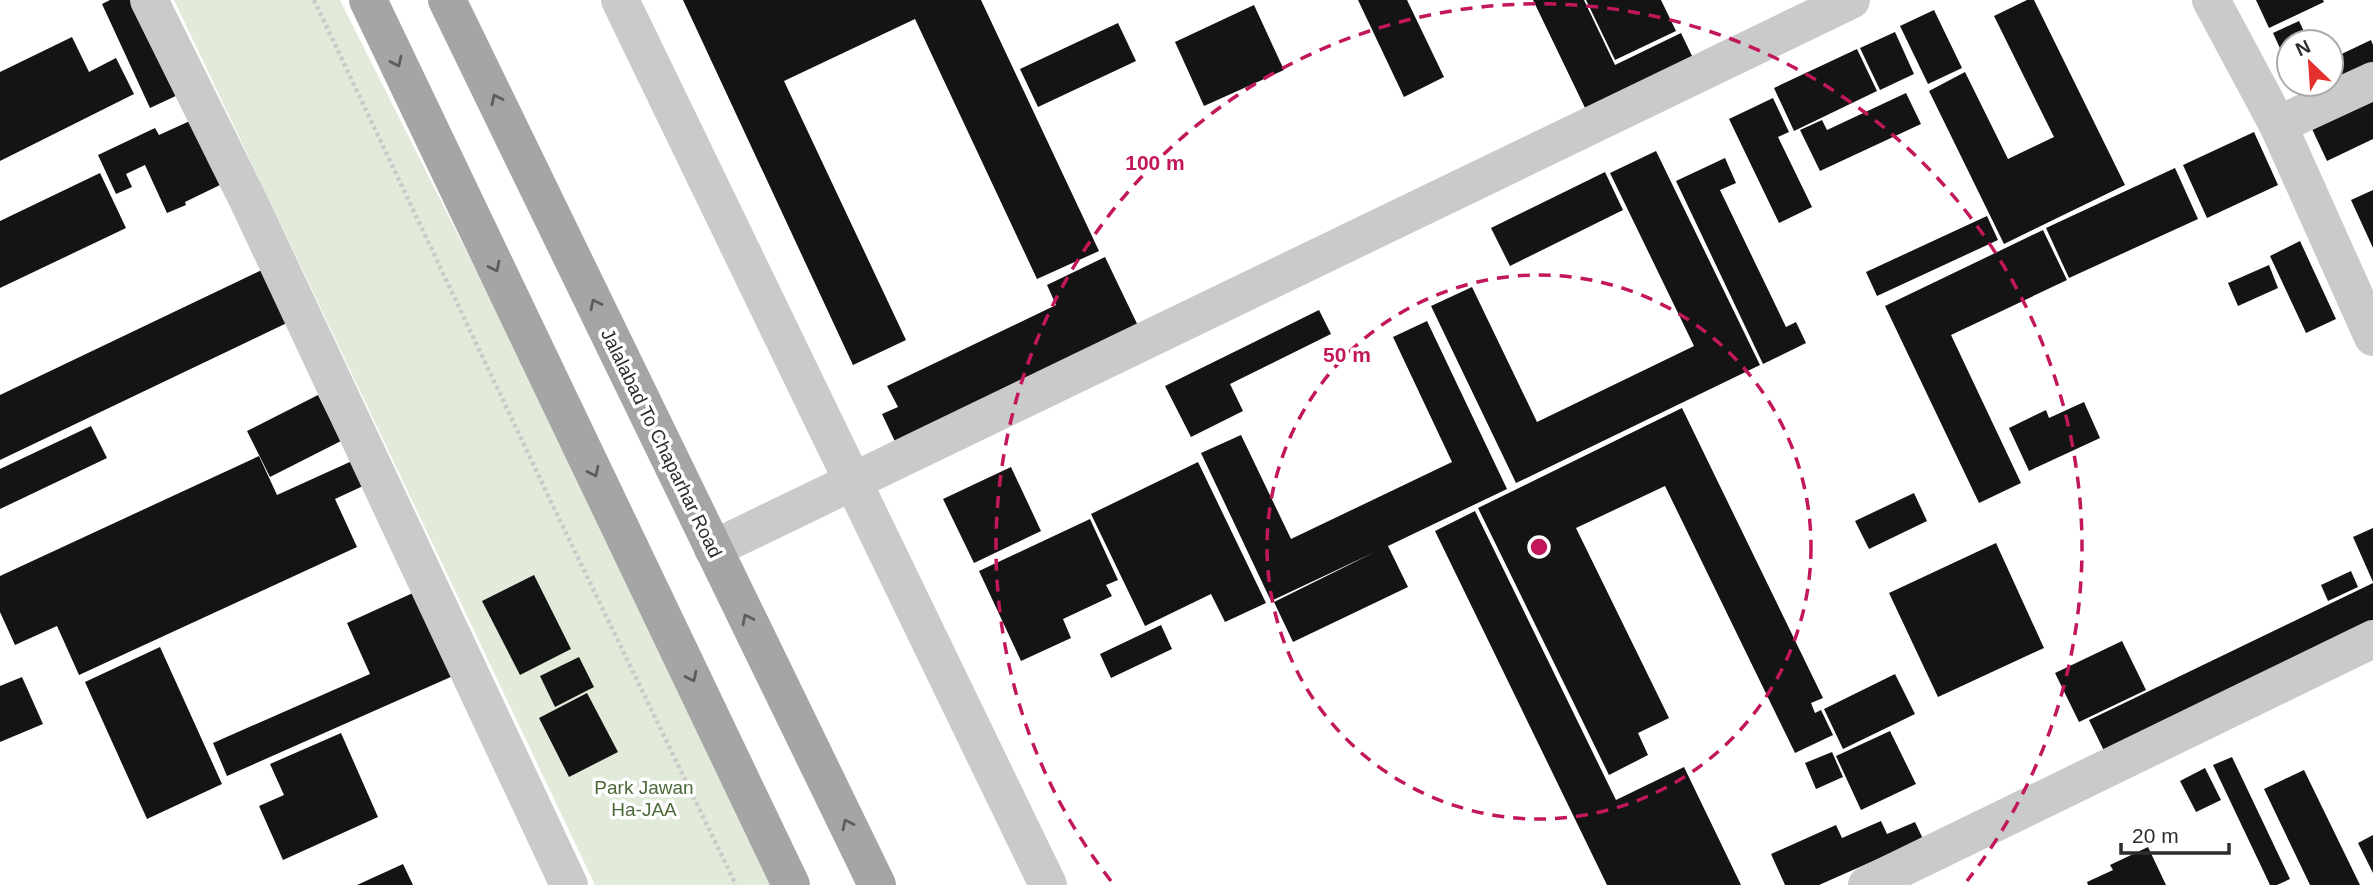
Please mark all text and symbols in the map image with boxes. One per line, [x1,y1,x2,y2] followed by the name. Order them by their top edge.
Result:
[2275,28,2345,98] north arrow
[2292,36,2314,60] text: N
[389,55,403,67] one-way arrow
[490,94,504,106] one-way arrow
[1125,151,1185,174] text: 100 m
[487,260,501,272] one-way arrow
[589,299,603,311] one-way arrow
[597,325,726,561] street label: Jalalabad To Chaparhar Road
[1323,343,1371,366] text: 50 m
[585,465,599,477] one-way arrow
[1527,535,1551,559] centre of rings
[742,614,756,626] one-way arrow
[684,670,698,682] one-way arrow
[594,777,694,820] park label: Park Jawan Ha-JAA
[2121,812,2230,856] scale bar
[841,819,855,831] one-way arrow
[2132,824,2179,847] text: 20 m

